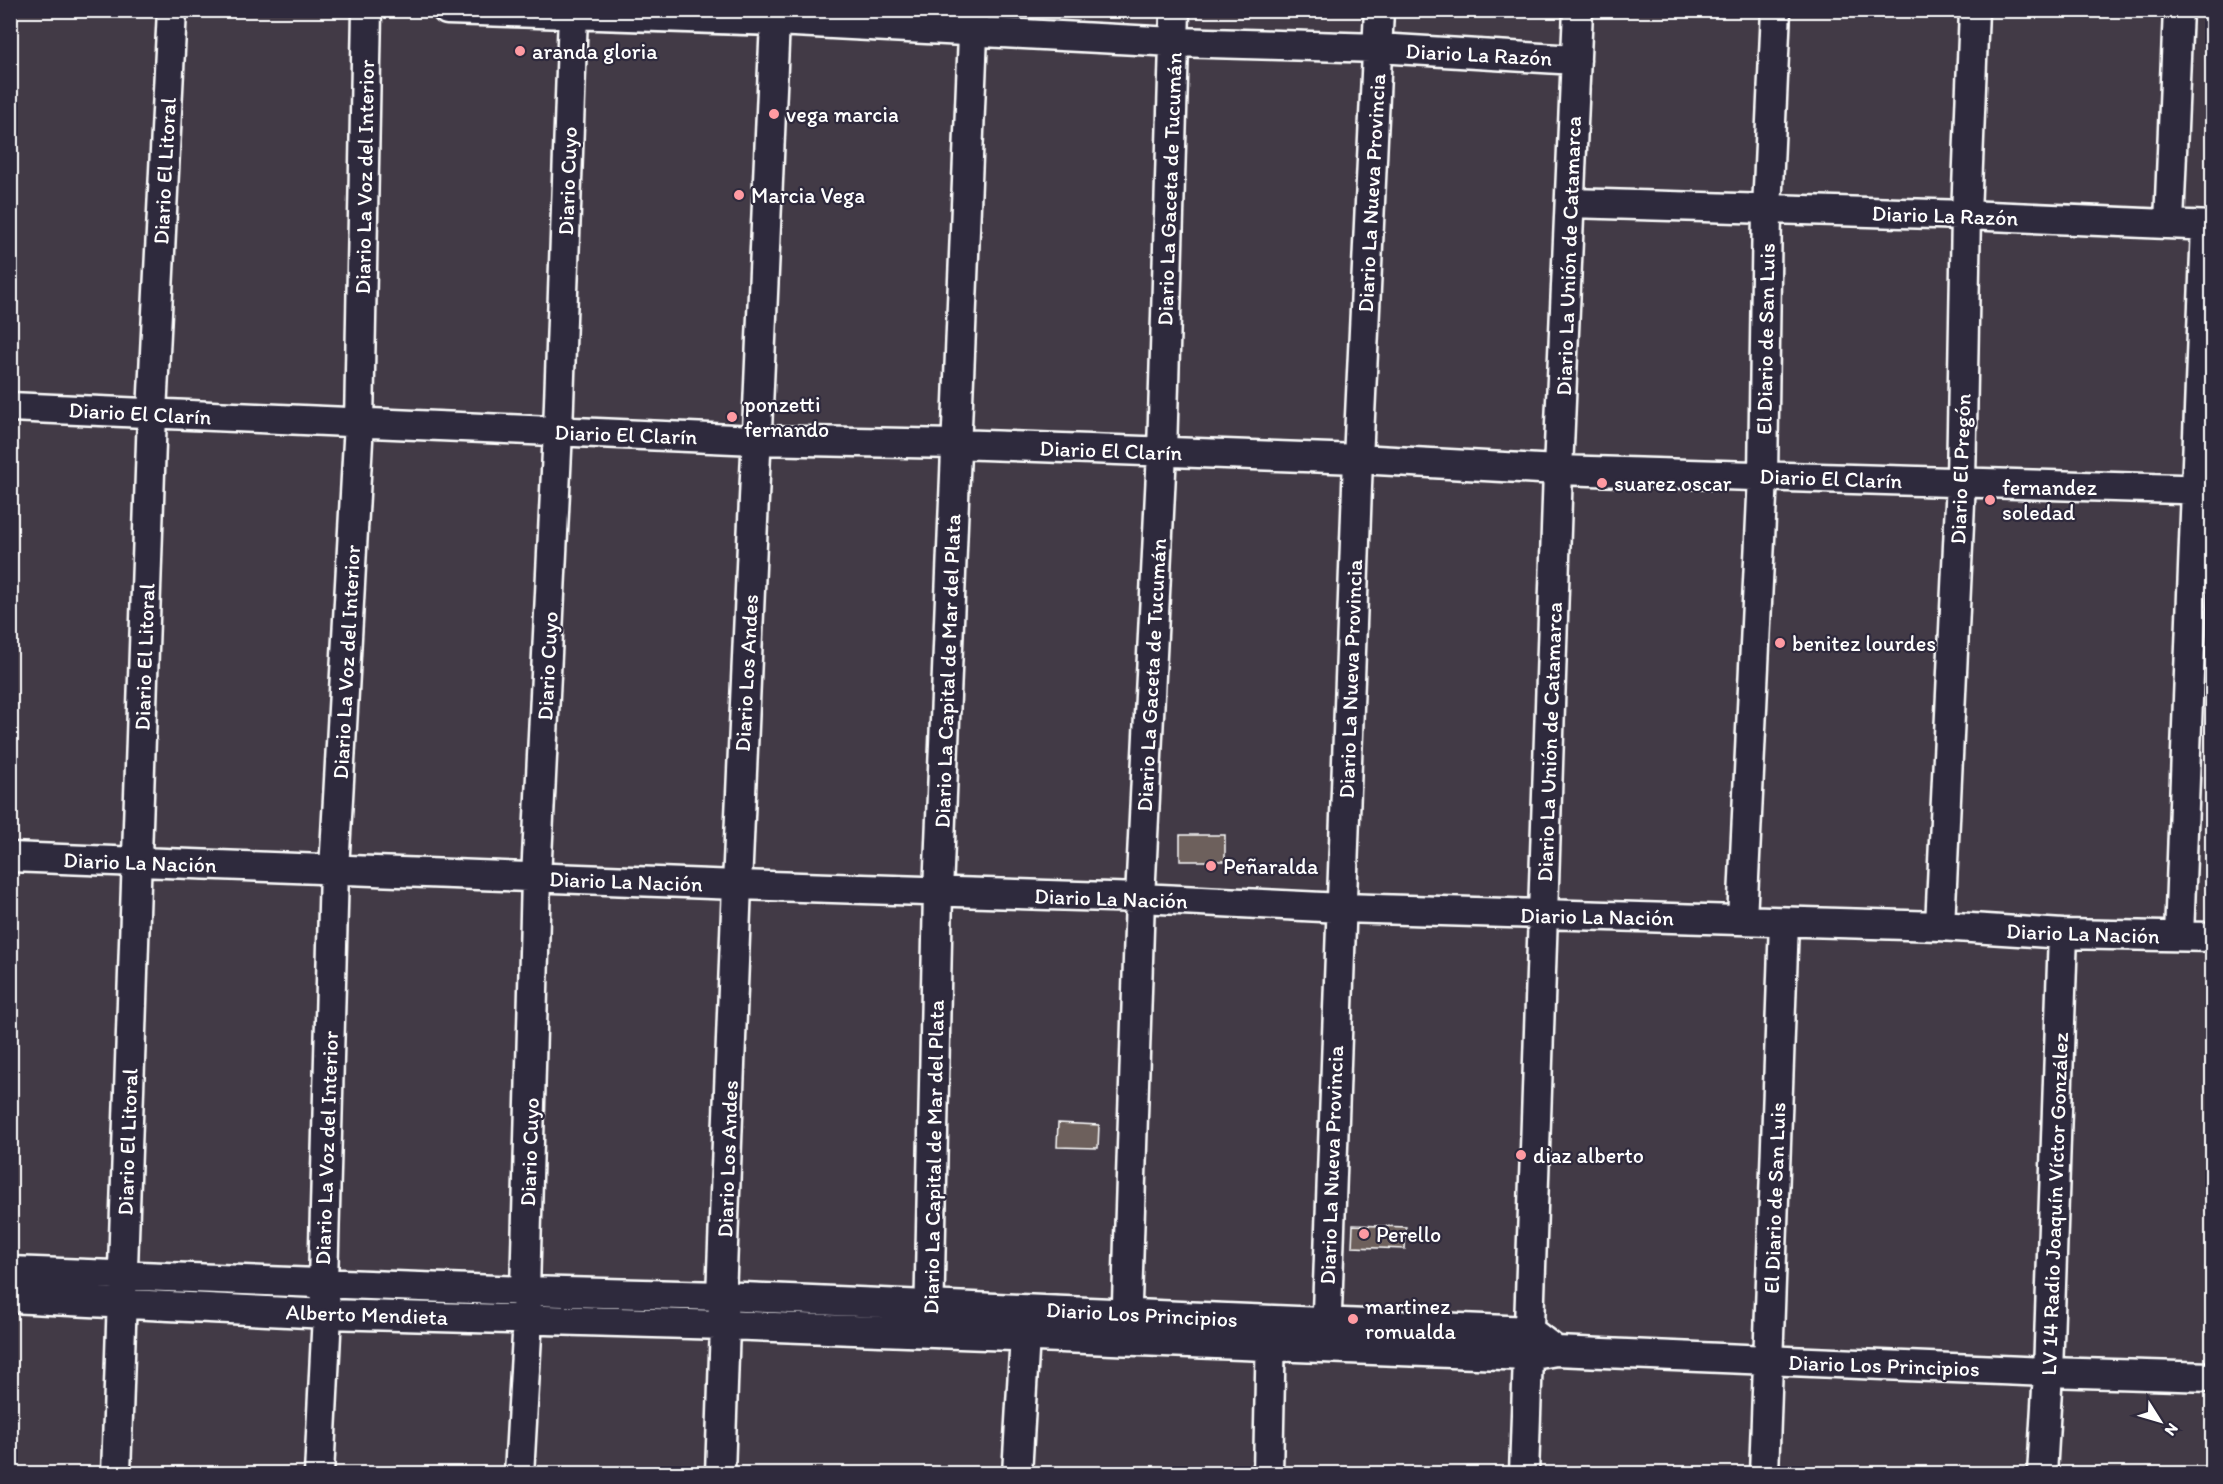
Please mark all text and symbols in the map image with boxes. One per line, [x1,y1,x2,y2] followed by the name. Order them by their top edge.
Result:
[1405,37,1553,72] street label: Diario La Razón
[532,38,658,65] place label: aranda gloria
[513,44,527,58] marker: aranda gloria
[1151,51,1188,327] street label: Diario La Gaceta de Tucumán
[349,59,380,295] street label: Diario La Voz del Interior
[1352,72,1391,313] street label: Diario La Nueva Provincia
[147,97,182,245] street label: Diario El Litoral
[786,101,899,128] place label: vega marcia
[767,107,781,121] marker: vega marcia
[1550,115,1587,396] street label: Diario La Unión de Catamarca
[552,126,583,236] street label: Diario Cuyo
[751,182,865,209] place label: Marcia Vega
[732,188,746,202] marker: Marcia Vega
[1871,199,2019,232] street label: Diario La Razón
[1750,243,1781,435] street label: El Diario de San Luis
[744,391,829,443] place label: ponzetti fernando
[1944,393,1977,545] street label: Diario El Pregón
[68,396,212,431] street label: Diario El Clarín
[725,410,739,424] marker: ponzetti fernando
[554,419,698,450] street label: Diario El Clarín
[1039,435,1183,466] street label: Diario El Clarín
[1759,463,1903,494] street label: Diario El Clarín
[1614,470,1732,497] place label: suarez oscar
[2002,474,2097,526] place label: fernandez soledad
[1595,476,1609,490] marker: suarez oscar
[1983,493,1997,507] marker: fernandez soledad
[929,513,967,829] street label: Diario La Capital de Mar del Plata
[1131,537,1172,813] street label: Diario La Gaceta de Tucumán
[327,544,366,780] street label: Diario La Voz del Interior
[1333,558,1368,799] street label: Diario La Nueva Provincia
[128,583,161,731] street label: Diario El Litoral
[729,594,764,752] street label: Diario Los Andes
[1531,601,1568,882] street label: Diario La Unión de Catamarca
[531,611,564,721] street label: Diario Cuyo
[1792,630,1936,657] place label: benitez lourdes
[1773,636,1787,650] marker: benitez lourdes
[63,846,218,879] street label: Diario La Nación
[1223,853,1319,880] place label: Peñaralda
[1204,859,1218,873] marker: Peñaralda
[549,865,704,898] street label: Diario La Nación
[1034,882,1189,915] street label: Diario La Nación
[1520,902,1674,931] street label: Diario La Nación
[2006,917,2161,950] street label: Diario La Nación
[917,999,950,1315] street label: Diario La Capital de Mar del Plata
[309,1030,344,1266] street label: Diario La Voz del Interior
[2035,1032,2074,1376] street label: LV 14 Radio Joaquín Víctor González
[1314,1044,1349,1285] street label: Diario La Nueva Provincia
[111,1068,144,1216] street label: Diario El Litoral
[711,1080,744,1238] street label: Diario Los Andes
[514,1097,545,1207] street label: Diario Cuyo
[1758,1102,1791,1294] street label: El Diario de San Luis
[1533,1142,1644,1169] place label: diaz alberto
[1514,1148,1528,1162] marker: diaz alberto
[1376,1221,1441,1248] place label: Perello
[1357,1227,1371,1241] marker: Perello
[1365,1293,1457,1345] place label: martinez romualda
[1046,1296,1238,1333] street label: Diario Los Principios
[285,1298,449,1331] street label: Alberto Mendieta
[1346,1312,1360,1326] marker: martinez romualda
[1788,1349,1980,1382] street label: Diario Los Principios
[2130,1391,2190,1451] north arrow
[2161,1420,2182,1440] text: N

